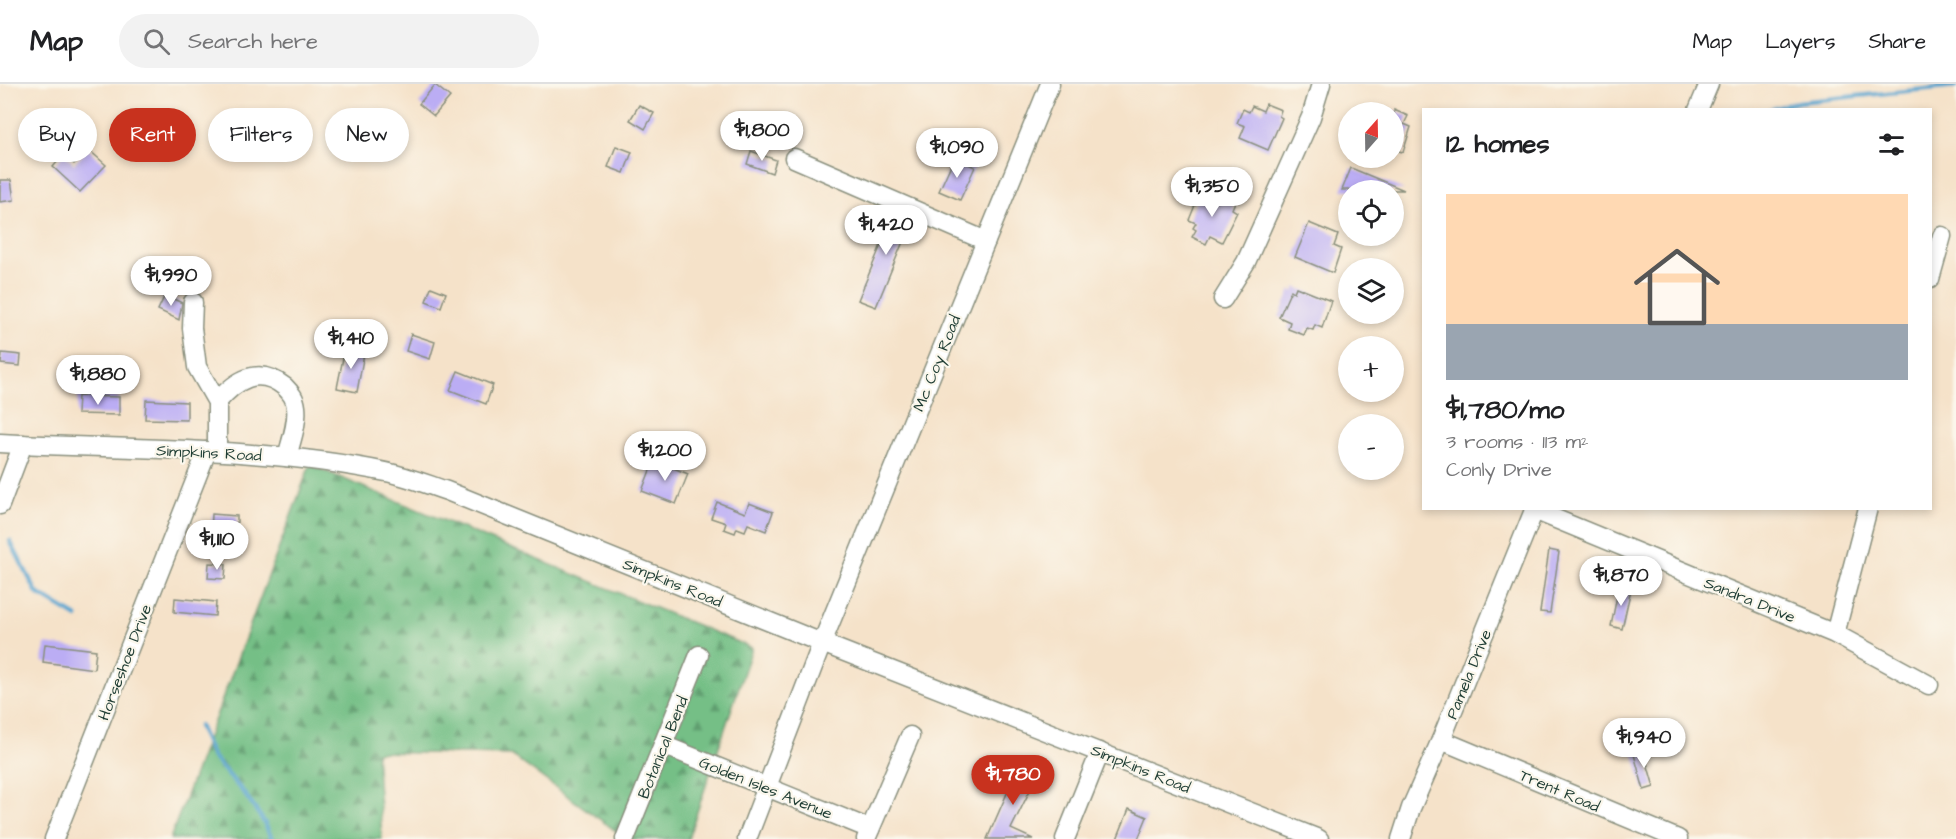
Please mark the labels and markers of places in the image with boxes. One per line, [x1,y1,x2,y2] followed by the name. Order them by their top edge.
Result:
[713,111,811,162] pin: $1,800
[908,128,1006,179] pin: $1,090
[1163,167,1261,218] pin: $1,350
[837,205,935,256] pin: $1,420
[122,256,220,307] pin: $1,990
[302,319,400,370] pin: $1,410
[49,355,147,406] pin: $1,880
[616,431,714,482] pin: $1,200
[168,520,266,571] pin: $1,110
[1572,556,1670,607] pin: $1,870
[1595,718,1693,769] pin: $1,940
[964,755,1062,806] pin: $1,780

